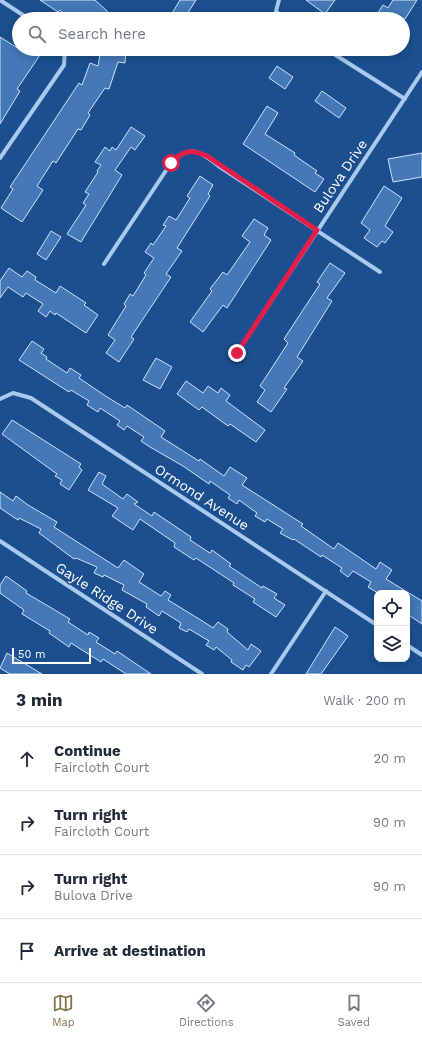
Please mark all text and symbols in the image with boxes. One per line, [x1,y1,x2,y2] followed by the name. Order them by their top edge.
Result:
[12,12,410,56] search box
[26,23,48,45] icon: search
[58,25,146,43] text: Search here
[310,136,370,216] street label: Bulova Drive
[162,154,180,172] route start
[228,344,246,362] route end
[152,461,252,533] street label: Ormond Avenue
[53,559,161,637] street label: Gayle Ridge Drive
[374,590,410,662] map controls
[374,590,410,626] button: locate
[374,626,410,662] button: layers
[12,646,91,665] scale bar
[18,648,45,661] text: 50 m
[16,690,62,710] text: 3 min
[323,693,406,708] text: Walk · 200 m
[54,742,121,760] text: Continue
[16,748,38,770] icon: ahead
[374,751,406,766] text: 20 m
[54,760,149,775] text: Faircloth Court
[54,806,127,824] text: Turn right
[16,812,38,834] icon: right
[373,815,406,830] text: 90 m
[54,824,149,839] text: Faircloth Court
[54,870,127,888] text: Turn right
[16,876,38,898] icon: right
[373,879,406,894] text: 90 m
[54,888,133,903] text: Bulova Drive
[16,940,38,962] icon: arrive
[54,942,206,960] text: Arrive at destination
[52,992,75,1029] tab: Map
[179,992,233,1029] tab: Directions
[338,992,370,1029] tab: Saved

